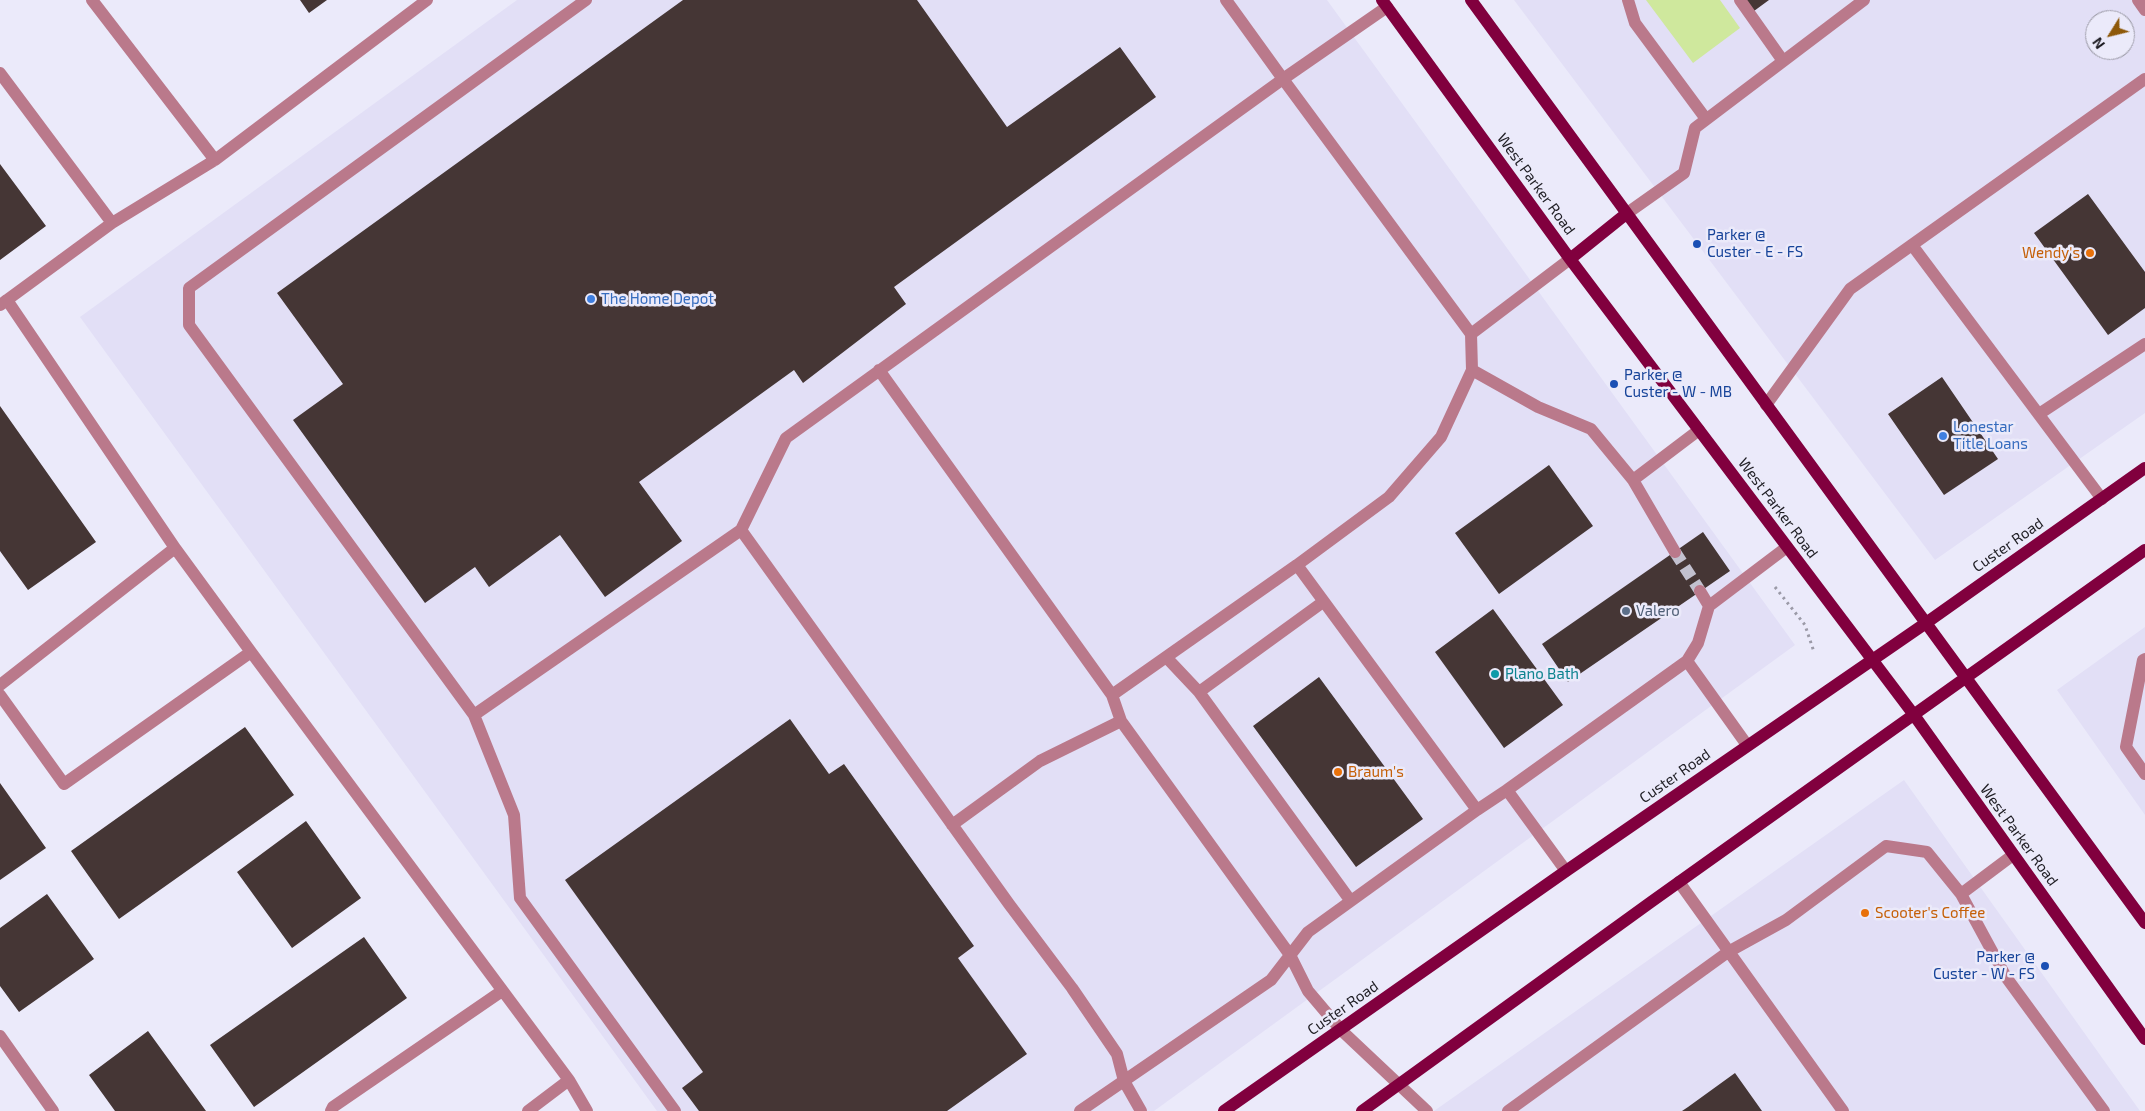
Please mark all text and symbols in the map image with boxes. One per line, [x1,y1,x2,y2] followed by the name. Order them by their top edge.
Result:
[2085,10,2135,60] north arrow
[2088,34,2108,53] text: N
[1493,130,1579,238] street label: West Parker Road
[1707,226,1803,261] place label: Parker @ Custer - E - FS
[1691,238,1703,250] marker: Parker @ Custer - E - FS
[2022,244,2080,262] place label: Wendy's
[2084,247,2096,259] marker: Wendy's
[601,290,714,308] place label: The Home Depot
[585,293,597,305] marker: The Home Depot
[1624,366,1732,401] place label: Parker @ Custer - W - MB
[1608,378,1620,390] marker: Parker @ Custer - W - MB
[1953,418,2028,453] place label: Lonestar Title Loans
[1937,430,1949,442] marker: Lonestar Title Loans
[1734,454,1822,562] street label: West Parker Road
[1969,514,2047,576] street label: Custer Road
[1636,602,1680,620] place label: Valero
[1620,605,1632,617] marker: Valero
[1505,665,1579,683] place label: Plano Bath
[1489,668,1501,680] marker: Plano Bath
[1636,745,1714,807] street label: Custer Road
[1348,763,1404,781] place label: Braum's
[1332,766,1344,778] marker: Braum's
[1976,781,2062,889] street label: West Parker Road
[1875,904,1985,922] place label: Scooter's Coffee
[1859,907,1871,919] marker: Scooter's Coffee
[1933,948,2035,983] place label: Parker @ Custer - W - FS
[2039,960,2051,972] marker: Parker @ Custer - W - FS
[1304,977,1382,1039] street label: Custer Road

